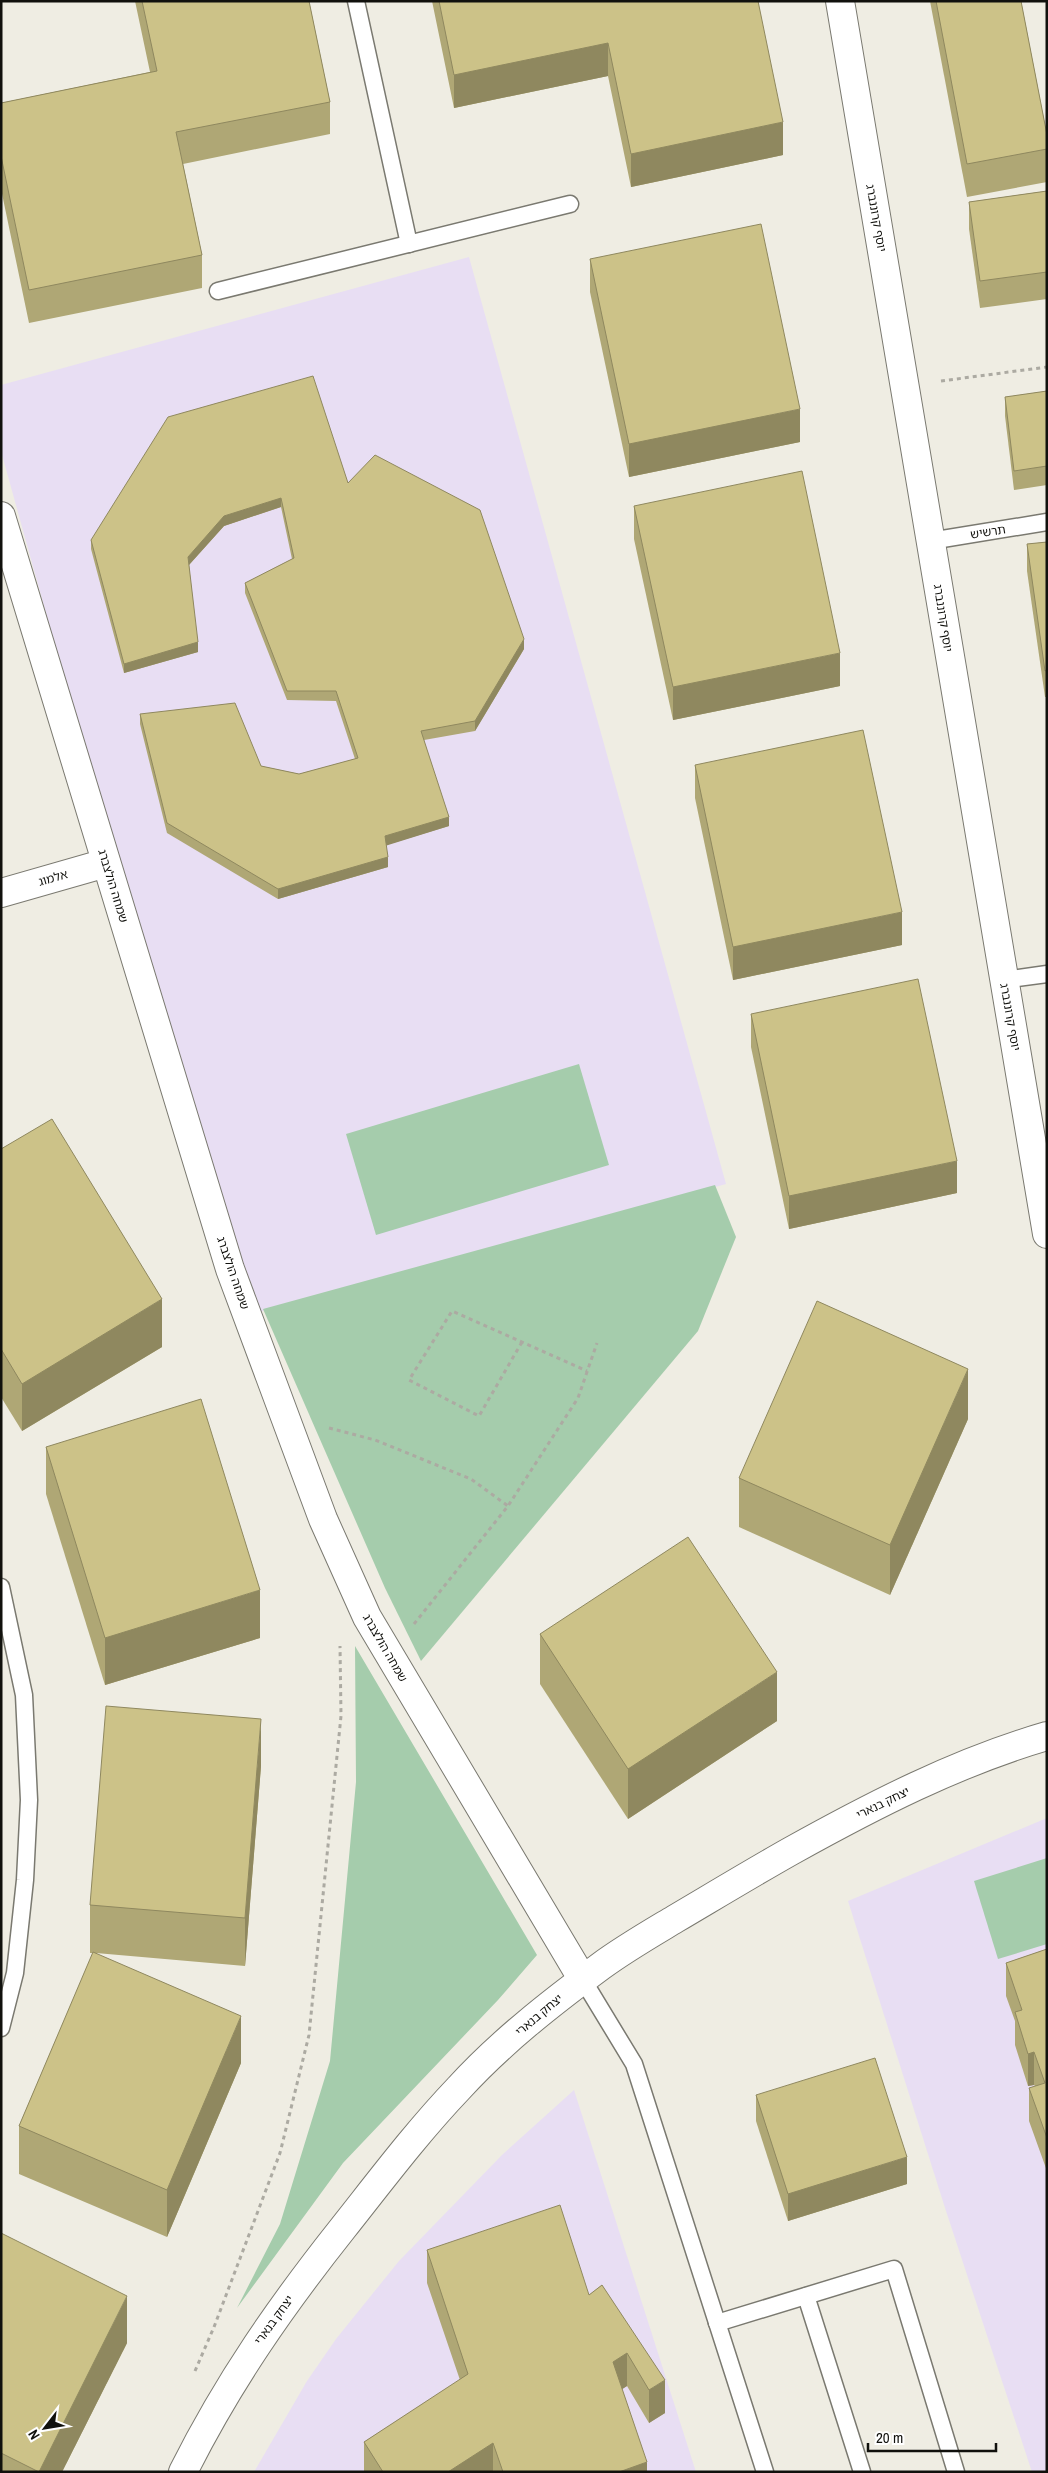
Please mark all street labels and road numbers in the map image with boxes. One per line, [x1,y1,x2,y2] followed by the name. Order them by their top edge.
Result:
[862,183,890,253] street label: יוסף קרוננברג
[969,521,1007,543] street label: תרשיש
[930,583,956,653] street label: יוסף קרוננברג
[94,847,132,925] street label: שמחה הולצברג
[36,866,70,890] street label: אלמוג
[996,982,1024,1052] street label: יוסף קרוננברג
[213,1234,253,1312] street label: שמחה הולצברג
[359,1611,411,1685] street label: שמחה הולצברג
[854,1783,912,1823] street label: יצחק בנארי
[512,1990,566,2040] street label: יצחק בנארי
[251,2292,297,2348] street label: יצחק בנארי

